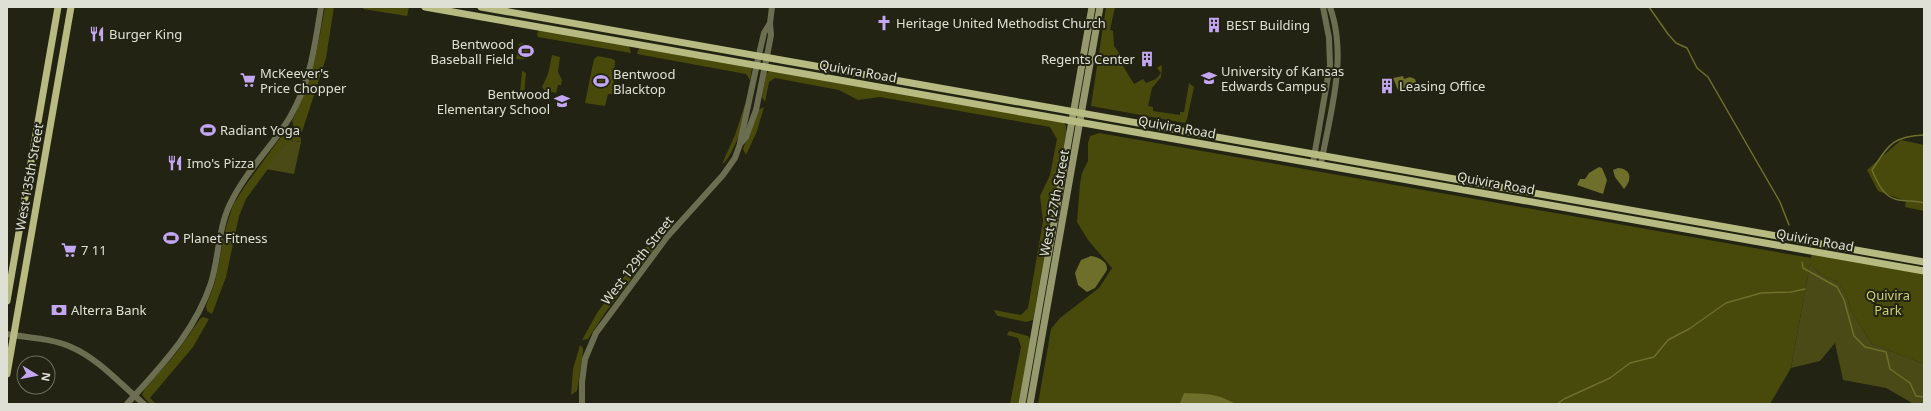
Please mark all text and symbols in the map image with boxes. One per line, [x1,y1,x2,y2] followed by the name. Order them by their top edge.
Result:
[875,14,893,32] church icon: Heritage United Methodist Church
[896,14,1106,32] place label: Heritage United Methodist Church
[1205,16,1223,34] building icon: BEST Building
[1226,16,1310,34] place label: BEST Building
[88,25,106,43] restaurant icon: Burger King
[109,25,182,43] place label: Burger King
[431,35,514,68] place label: Bentwood Baseball Field
[517,42,535,60] sports icon: Bentwood Baseball Field
[1041,50,1136,68] place label: Regents Center
[1138,50,1156,68] building icon: Regents Center
[818,55,898,87] street label: Quivira Road
[1221,62,1344,95] place label: University of Kansas Edwards Campus
[260,64,347,97] place label: McKeever's Price Chopper
[613,65,675,98] place label: Bentwood Blacktop
[1200,69,1218,87] school or university icon: University of Kansas Edwards Campus
[239,71,257,89] supermarket icon: McKeever's Price Chopper
[592,72,610,90] sports icon: Bentwood Blacktop
[1378,77,1396,95] building icon: Leasing Office
[1399,77,1485,95] place label: Leasing Office
[437,85,550,118] place label: Bentwood Elementary School
[553,92,571,110] school or university icon: Bentwood Elementary School
[1137,111,1217,143] street label: Quivira Road
[199,121,217,139] sports icon: Radiant Yoga
[220,121,300,139] place label: Radiant Yoga
[11,122,47,232] street label: West 135th Street
[1035,148,1073,258] street label: West 127th Street
[166,154,184,172] restaurant icon: Imo's Pizza
[187,154,254,172] place label: Imo's Pizza
[1456,167,1536,199] street label: Quivira Road
[597,212,678,308] street label: West 129th Street
[1775,224,1855,256] street label: Quivira Road
[162,229,180,247] sports icon: Planet Fitness
[183,229,268,247] place label: Planet Fitness
[60,241,78,259] supermarket icon: 7 11
[81,241,107,259] place label: 7 11
[1866,286,1910,319] park label: Quivira Park
[50,301,68,319] bank icon: Alterra Bank
[71,301,147,319] place label: Alterra Bank
[16,355,56,395] north arrow
[38,371,55,383] text: N

